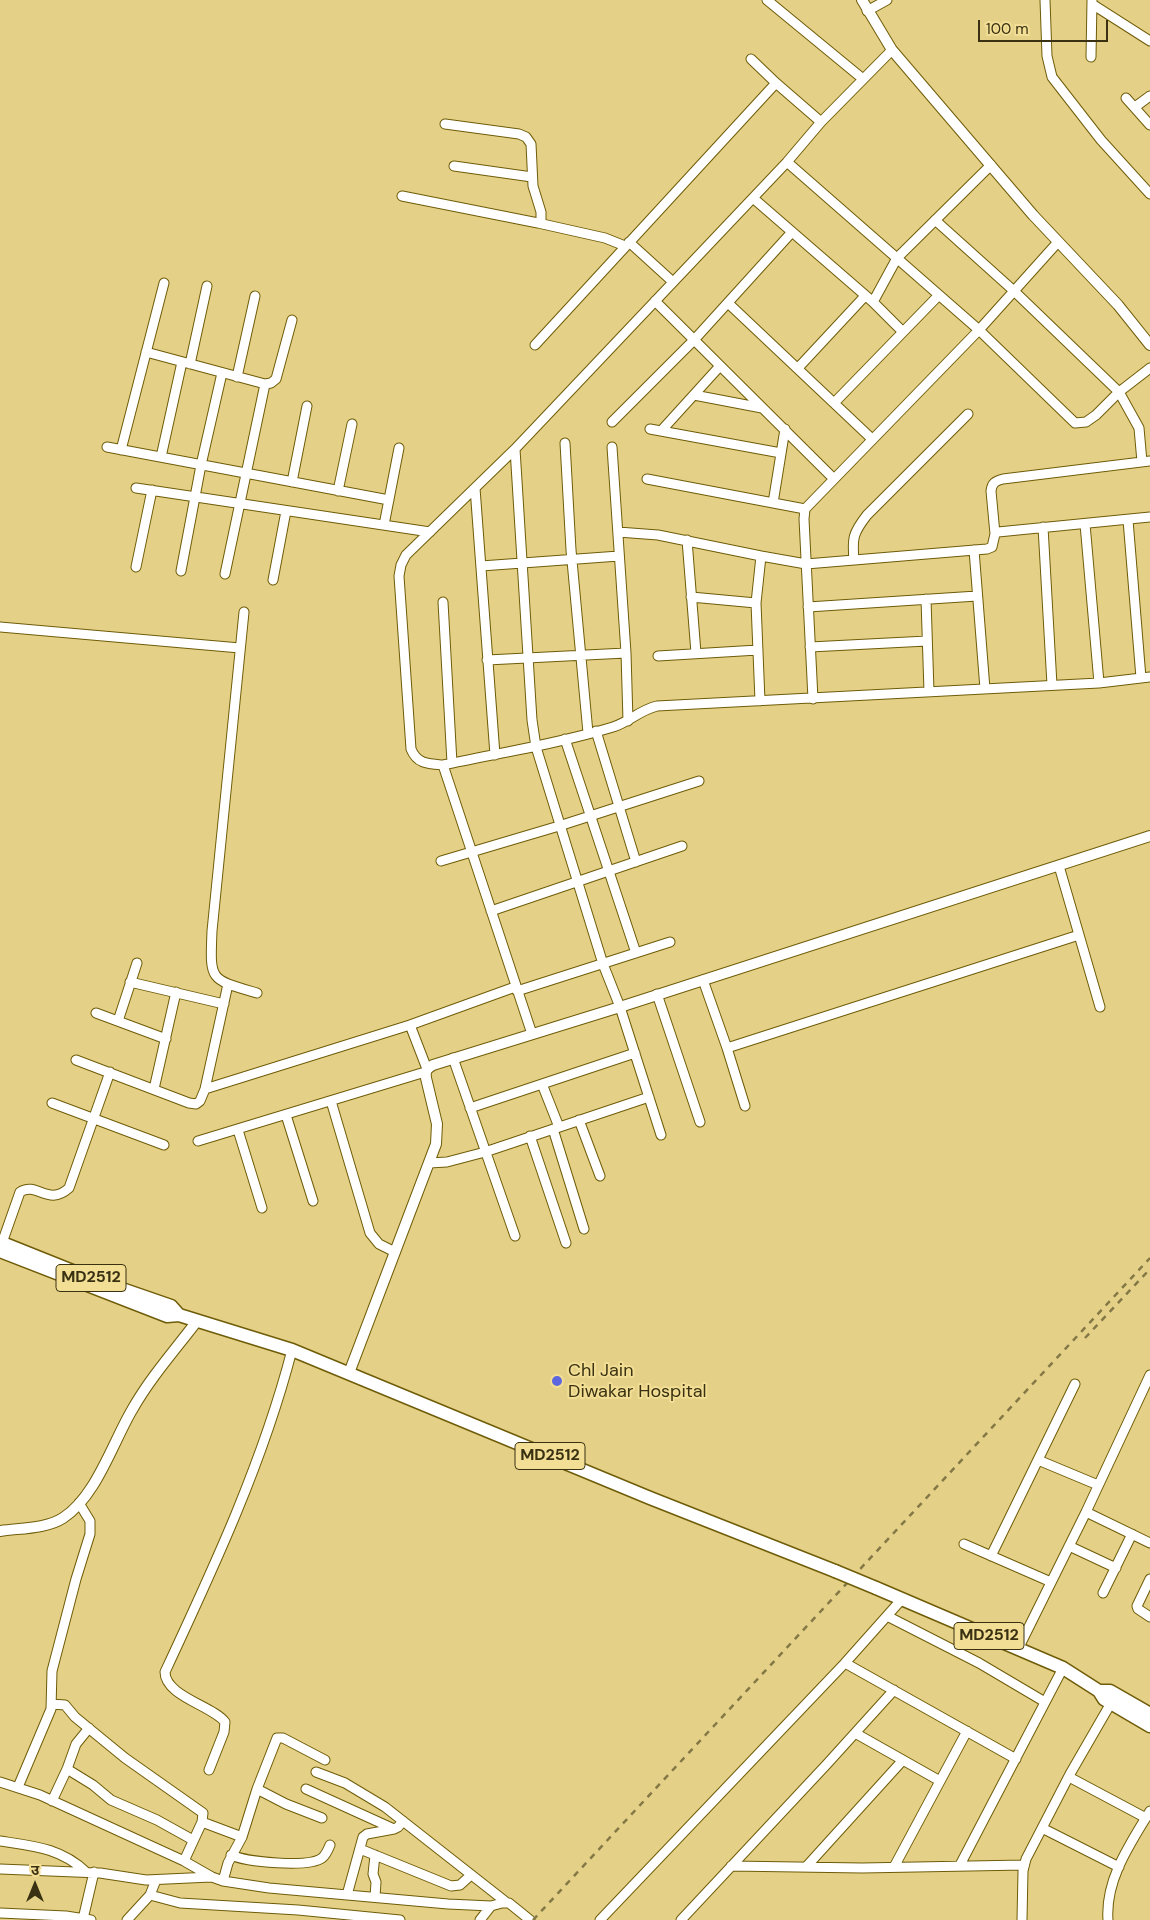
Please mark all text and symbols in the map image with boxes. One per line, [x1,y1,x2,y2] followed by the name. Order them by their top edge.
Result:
[980,10,1110,42] scale bar
[986,19,1029,39] text: 100 m
[56,1264,126,1292] road number: MD2512
[568,1360,707,1402] place label: Chl Jain Diwakar Hospital
[550,1374,564,1388] marker: Chl Jain Diwakar Hospital
[515,1442,585,1470] road number: MD2512
[954,1622,1024,1650] road number: MD2512
[10,1860,60,1910] north arrow
[31,1861,39,1879] text: उ

